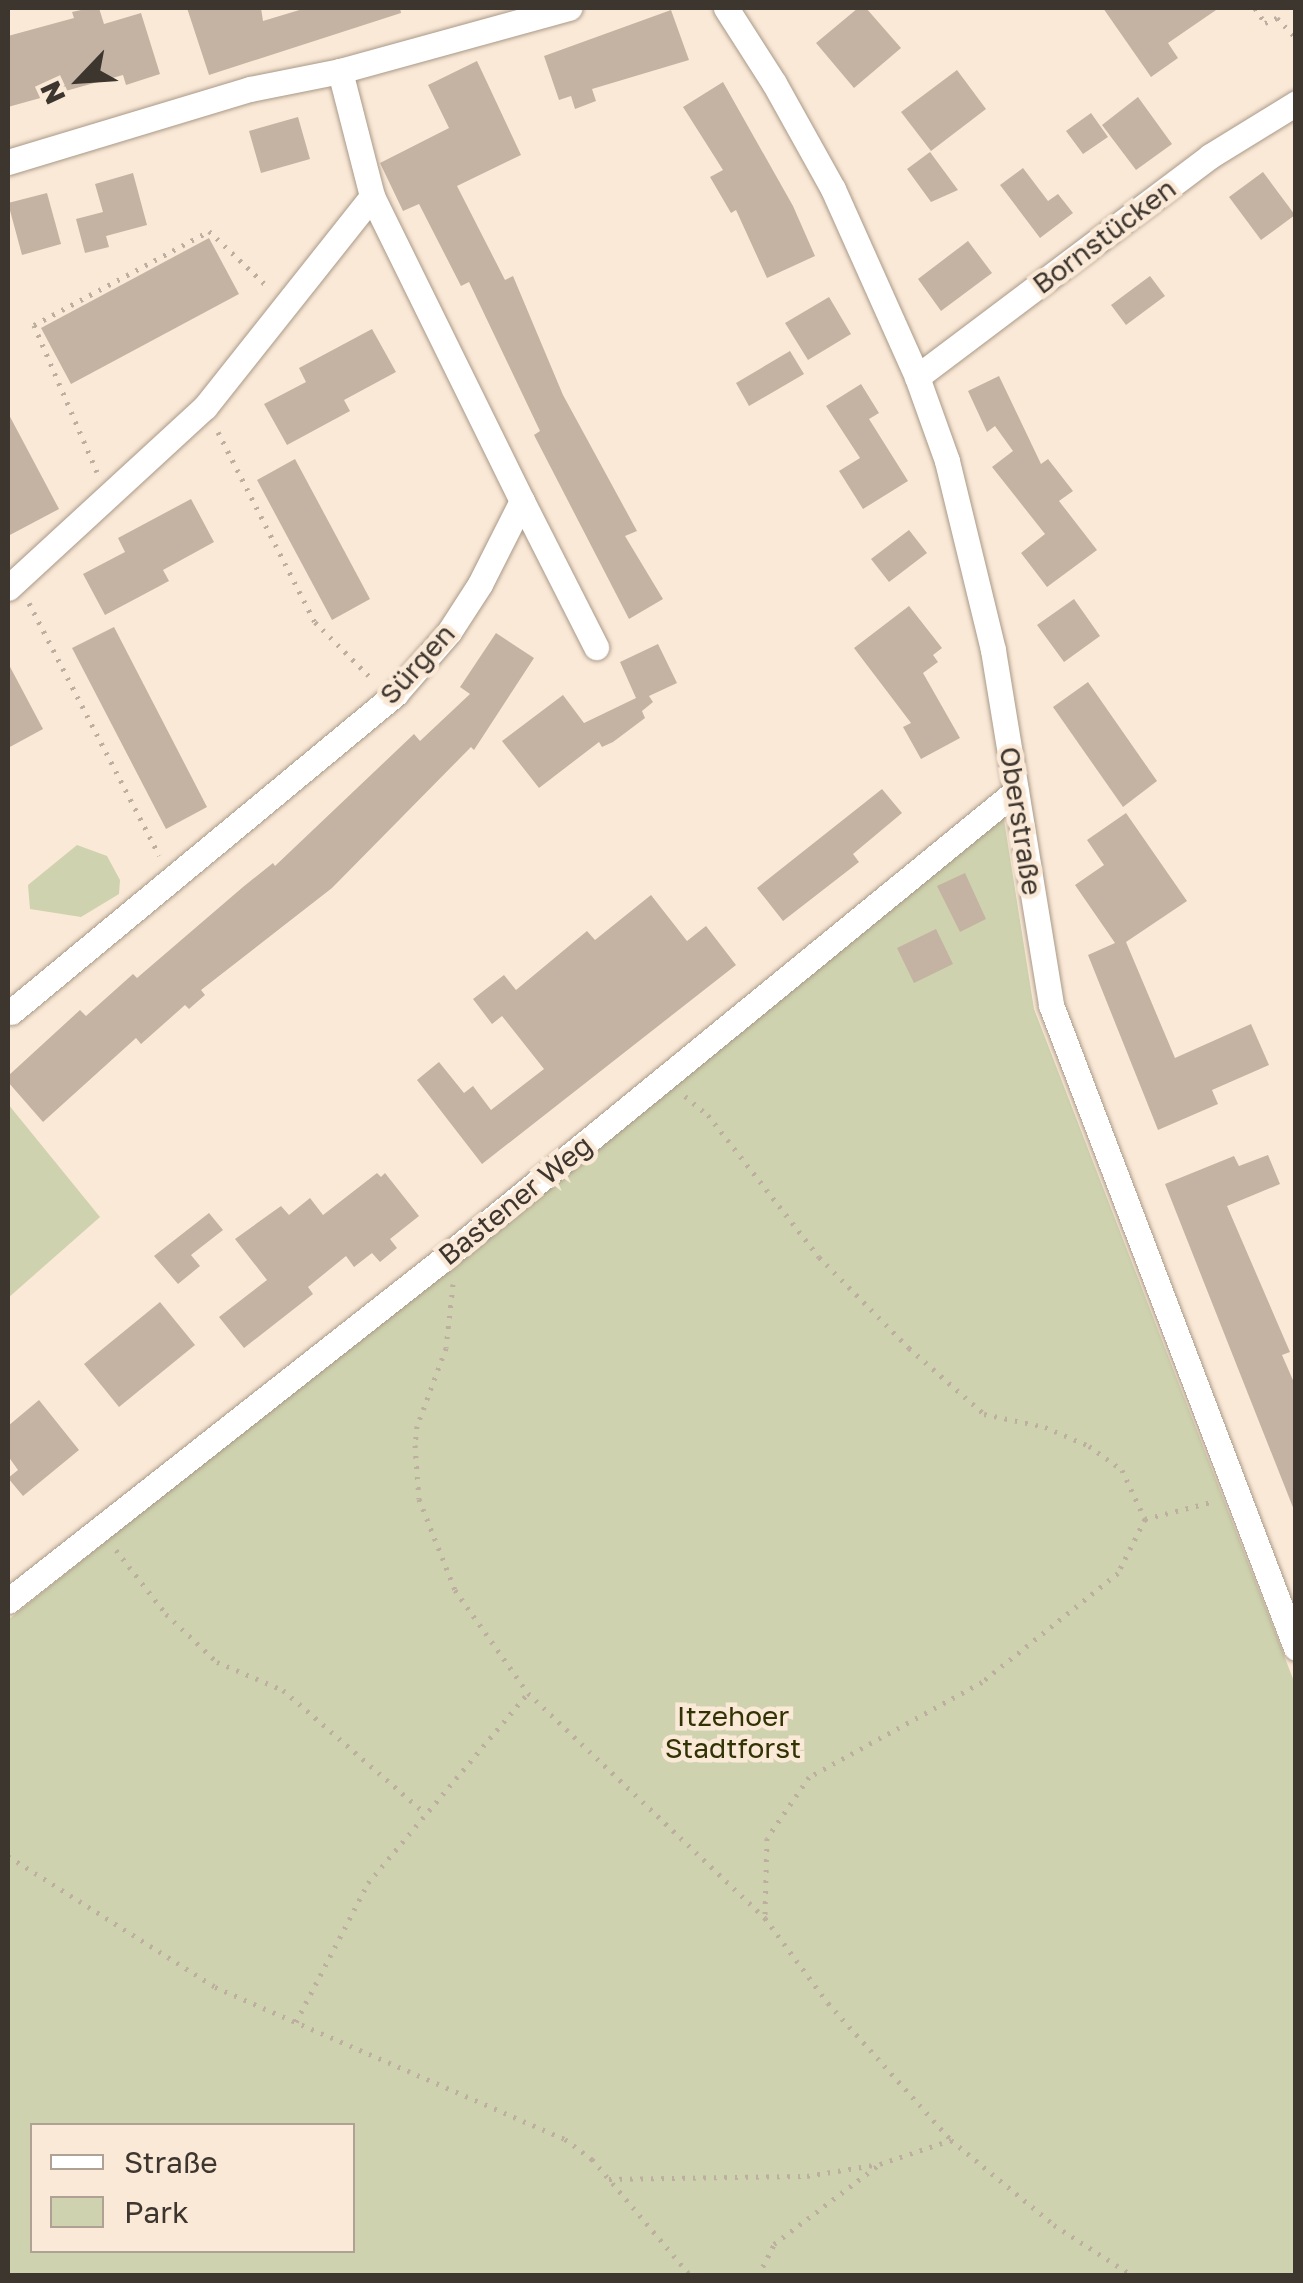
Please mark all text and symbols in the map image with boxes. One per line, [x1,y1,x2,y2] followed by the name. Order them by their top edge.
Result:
[30,30,130,130] north arrow
[33,76,72,110] text: N
[1026,171,1182,301] street label: Bornstücken
[372,617,462,711] street label: Sürgen
[993,744,1049,898] street label: Oberstraße
[432,1128,598,1272] street label: Bastener Weg
[665,1699,801,1765] park label: Itzehoer Stadtforst
[30,2123,355,2253] legend
[124,2144,218,2180] text: Straße
[124,2194,189,2230] text: Park

